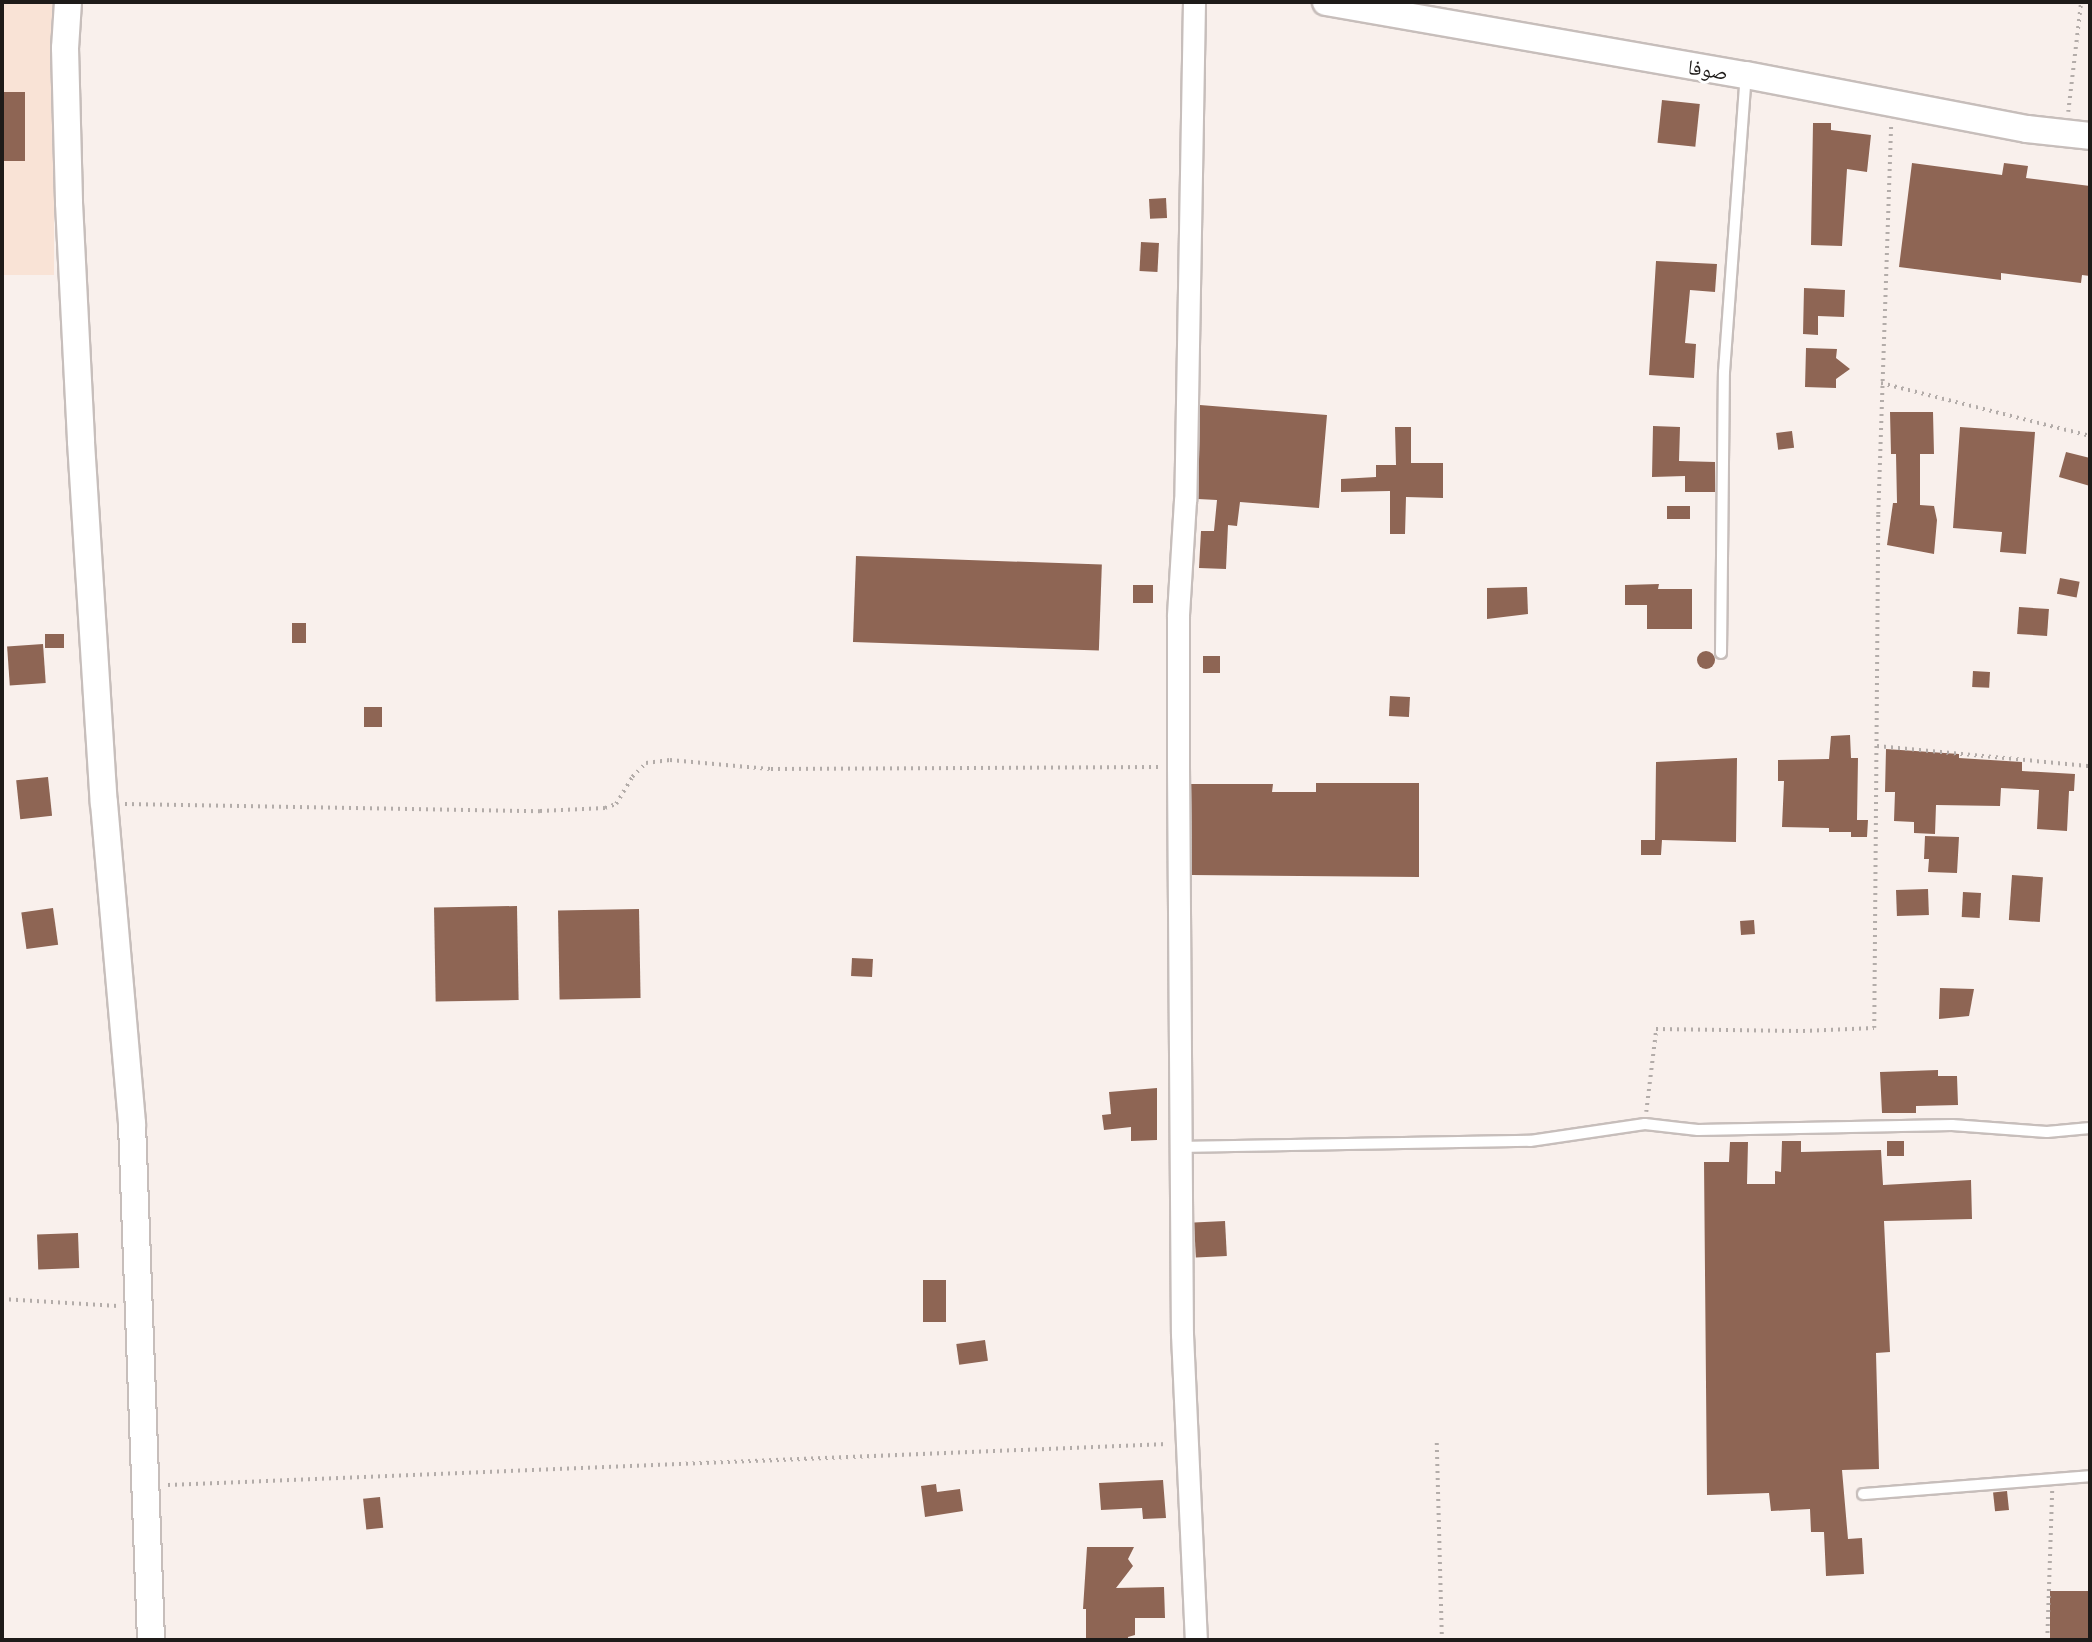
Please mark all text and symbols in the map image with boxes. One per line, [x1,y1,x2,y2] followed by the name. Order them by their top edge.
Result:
[1686,53,1730,85] street label: صوفا

